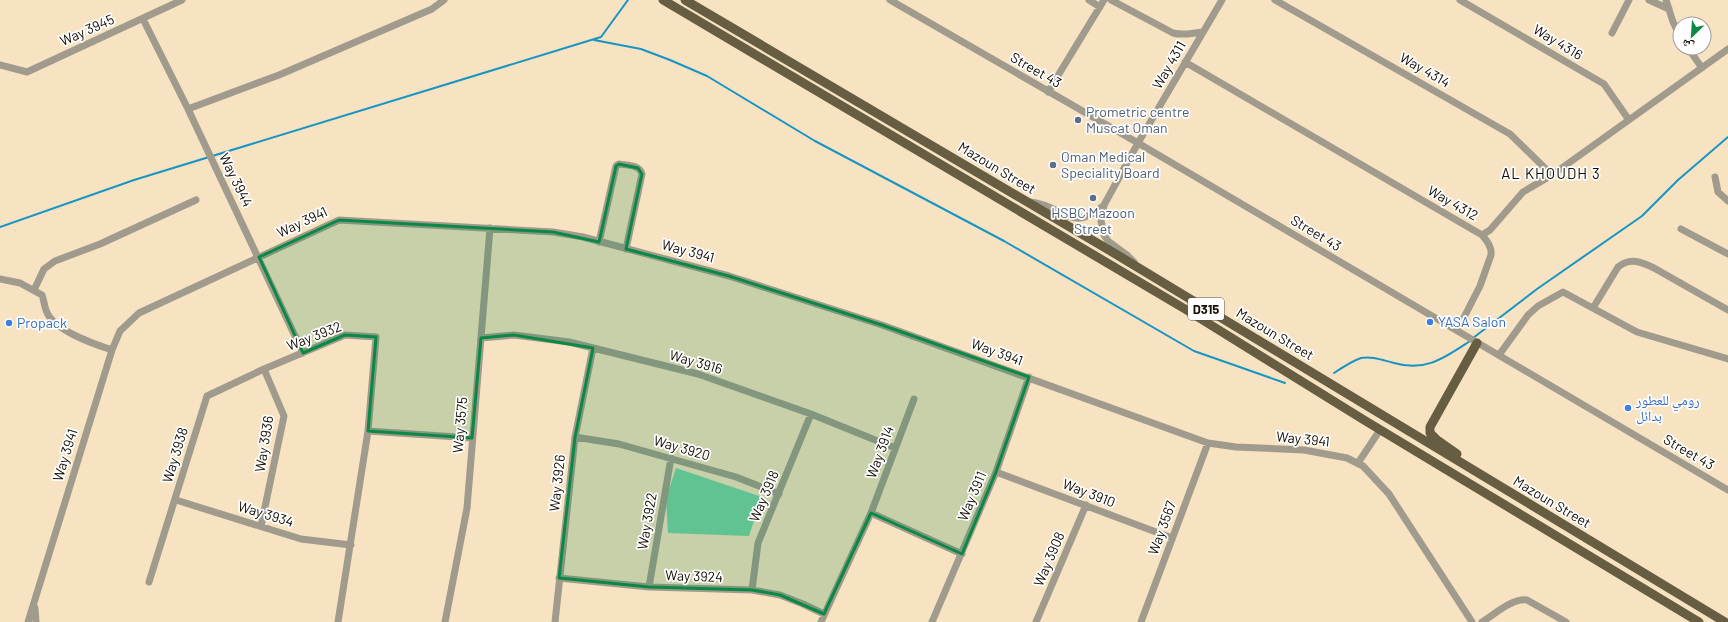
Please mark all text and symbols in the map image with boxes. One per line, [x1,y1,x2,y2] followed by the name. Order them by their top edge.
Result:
[57,10,116,49] street label: Way 3945
[1672,16,1712,56] north arrow
[1530,20,1586,63] street label: Way 4316
[1679,35,1696,54] text: ش
[1148,38,1189,92] street label: Way 4311
[1008,48,1065,91] street label: Street 43
[1397,48,1453,91] street label: Way 4314
[1086,103,1189,136] place label: Prometric centre Muscat Oman
[1073,115,1083,125] marker: Prometric centre Muscat Oman
[956,138,1039,197] street label: Mazoun Street
[1061,148,1160,181] place label: Oman Medical Speciality Board
[216,150,257,210] street label: Way 3944
[1048,160,1058,170] marker: Oman Medical Speciality Board
[1501,164,1601,182] district label: AL KHOUDH 3
[1425,181,1481,224] street label: Way 4312
[1088,193,1098,203] marker: HSBC Mazoon Street
[274,202,330,241] street label: Way 3941
[1051,204,1135,237] place label: HSBC Mazoon Street
[1288,211,1345,254] street label: Street 43
[660,235,716,266] street label: Way 3941
[1188,298,1224,320] road number: D315
[1234,304,1317,363] street label: Mazoun Street
[1438,313,1506,330] place label: YASA Salon
[17,314,67,331] place label: Propack
[284,317,344,354] street label: Way 3932
[1425,317,1435,327] marker: YASA Salon
[4,318,14,328] marker: Propack
[969,334,1025,369] street label: Way 3941
[668,346,725,377] street label: Way 3916
[1635,391,1700,425] place label: رومي للعطور بدائل
[449,396,470,454] street label: Way 3575
[1623,403,1633,413] marker: رومي للعطور بدائل
[251,415,276,473] street label: Way 3936
[862,423,897,480] street label: Way 3914
[158,425,191,485] street label: Way 3938
[49,427,81,483] street label: Way 3941
[1275,427,1331,450] street label: Way 3941
[1661,430,1718,473] street label: Street 43
[652,431,712,464] street label: Way 3920
[545,454,568,512] street label: Way 3926
[745,467,782,524] street label: Way 3918
[954,469,990,523] street label: Way 3911
[1511,472,1594,531] street label: Mazoun Street
[1060,475,1118,510] street label: Way 3910
[633,491,660,551] street label: Way 3922
[236,497,296,530] street label: Way 3934
[1144,498,1179,557] street label: Way 3567
[1029,529,1068,589] street label: Way 3908
[665,566,723,585] street label: Way 3924

